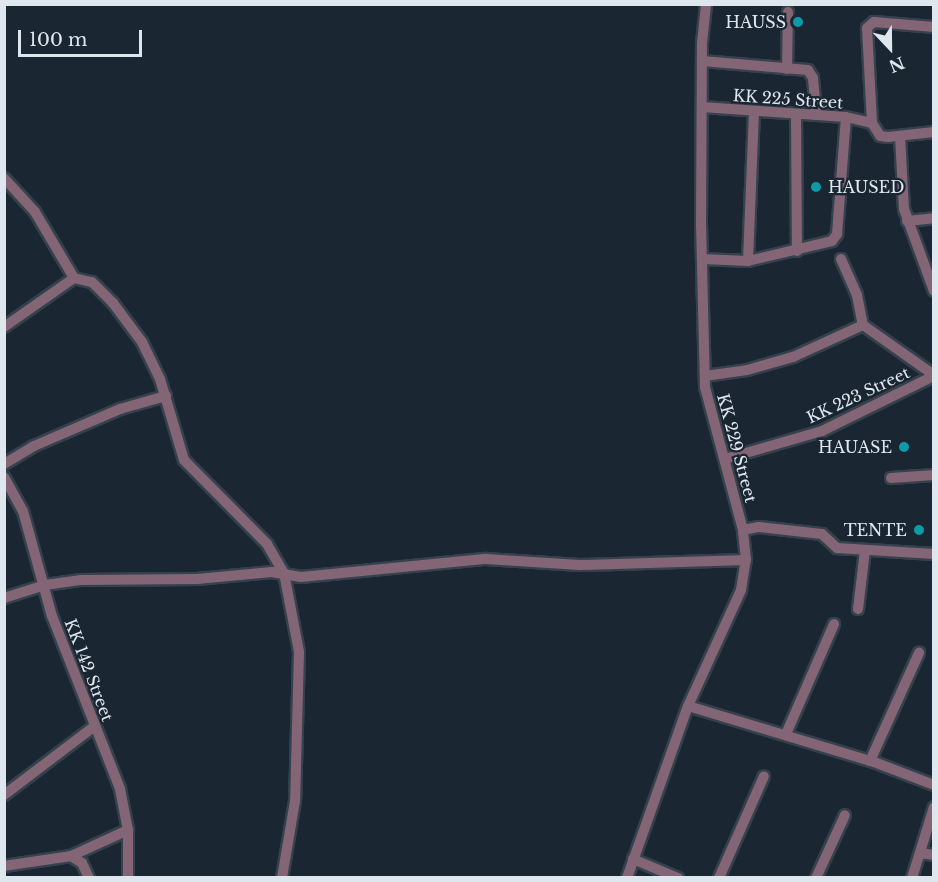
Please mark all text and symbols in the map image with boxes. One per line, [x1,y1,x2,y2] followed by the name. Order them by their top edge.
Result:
[725,12,786,32] place label: HAUSS
[791,15,805,29] marker: HAUSS
[21,18,146,56] scale bar
[860,18,920,78] north arrow
[29,29,87,51] text: 100 m
[886,53,907,77] text: N
[732,86,844,112] street label: KK 225 Street
[828,177,904,197] place label: HAUSED
[809,180,823,194] marker: HAUSED
[803,363,913,427] street label: KK 223 Street
[713,391,761,505] street label: KK 229 Street
[818,437,892,457] place label: HAUASE
[897,440,911,454] marker: HAUASE
[844,520,907,540] place label: TENTE
[912,523,926,537] marker: TENTE
[61,616,117,724] street label: KK 142 Street

